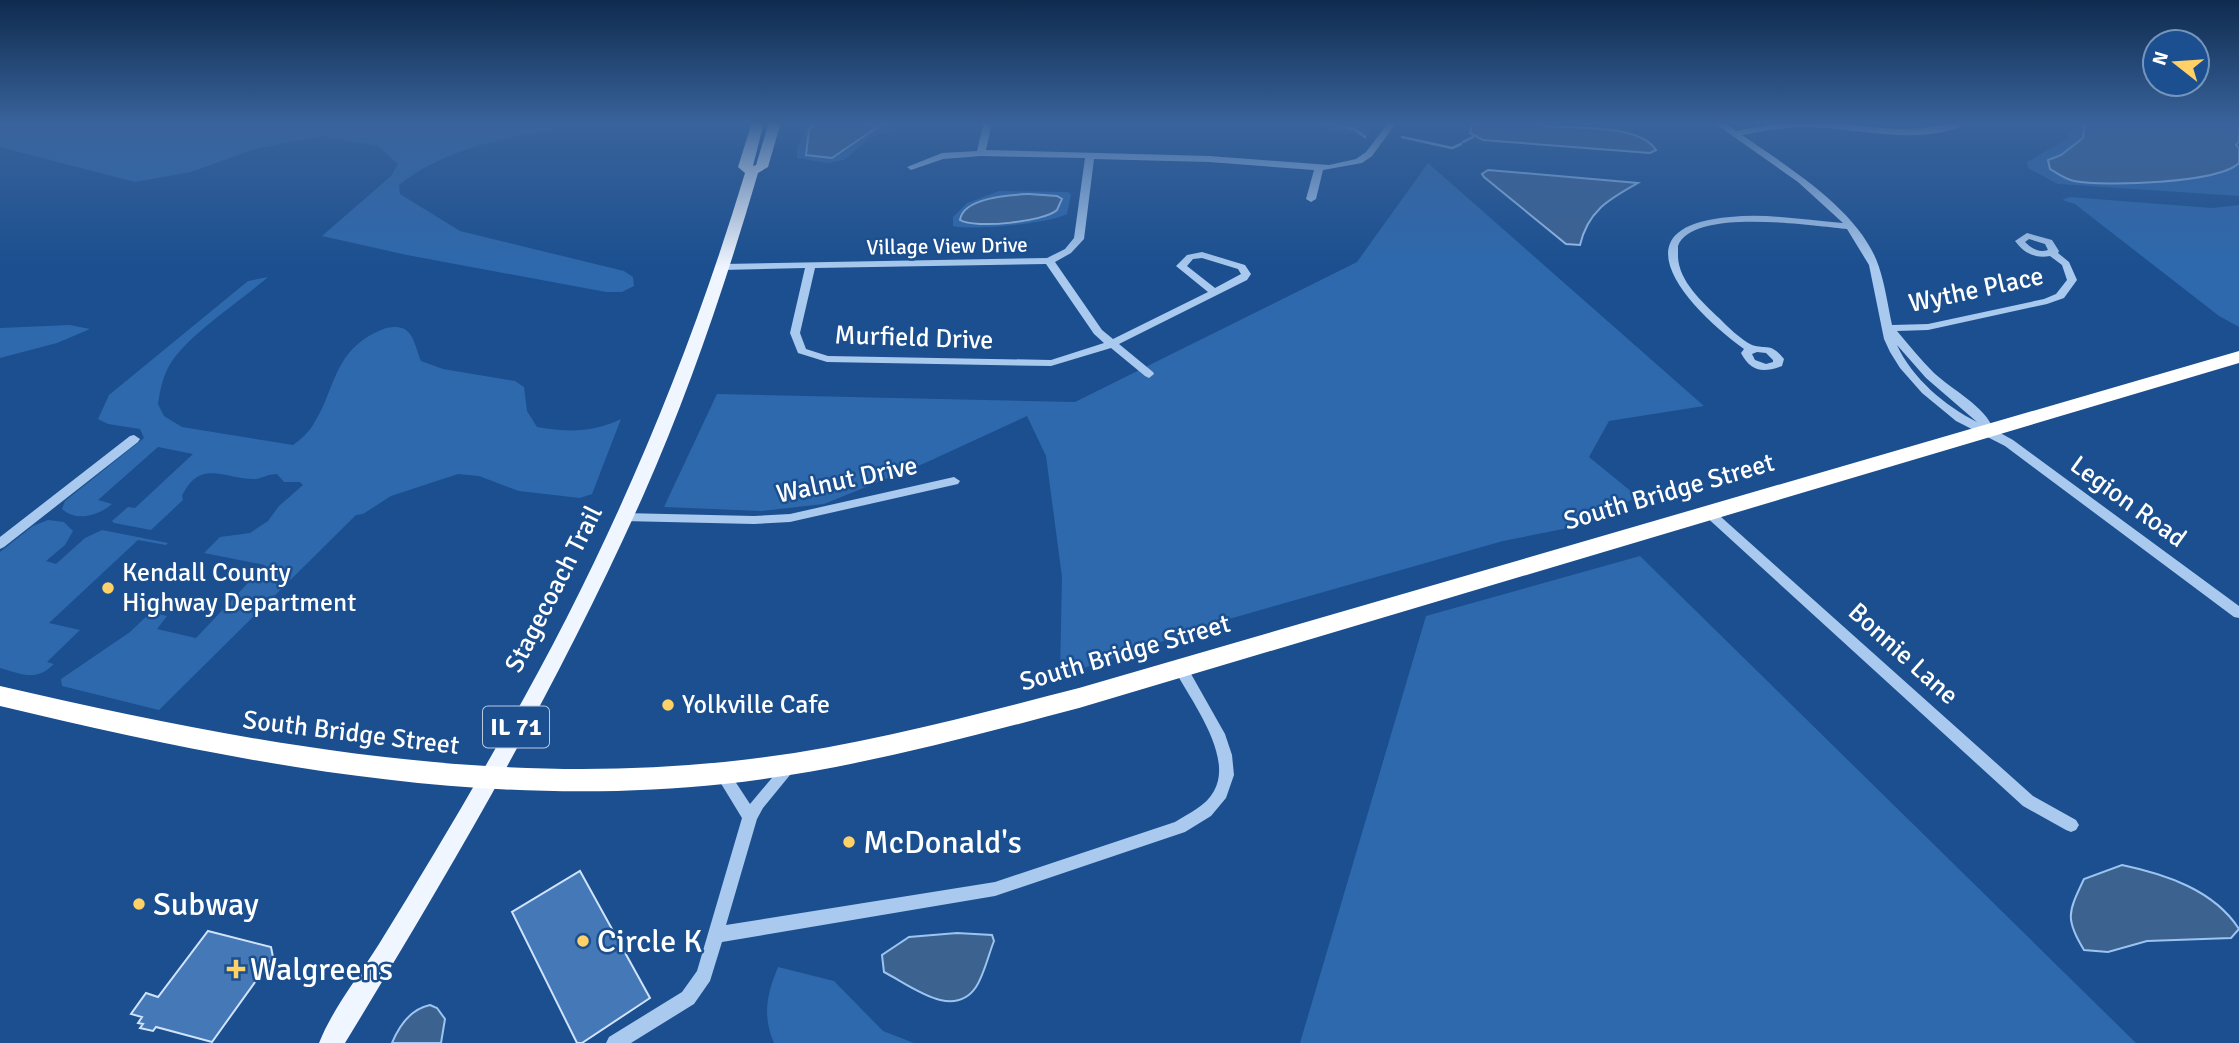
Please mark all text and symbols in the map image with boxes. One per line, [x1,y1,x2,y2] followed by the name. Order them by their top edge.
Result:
[2141,28,2211,98] north arrow
[2147,48,2174,68] text: N
[866,232,1028,260] street label: Village View Drive
[1906,260,2046,320] street label: Wythe Place
[834,319,994,357] street label: Murfield Drive
[1560,447,1778,537] street label: South Bridge Street
[774,449,920,511] street label: Walnut Drive
[2064,449,2192,555] street label: Legion Road
[498,500,610,678] street label: Stagecoach Trail
[122,557,356,619] place label: Kendall County Highway Department
[100,580,116,596] marker: Kendall County Highway Department
[1841,596,1965,712] street label: Bonnie Lane
[1016,608,1234,698] street label: South Bridge Street
[682,689,830,721] place label: Yolkville Cafe
[660,697,676,713] marker: Yolkville Cafe
[241,704,461,762] street label: South Bridge Street
[483,706,549,748] road number: IL 71
[863,823,1022,862] place label: McDonald's
[841,834,857,850] marker: McDonald's
[153,885,259,924] place label: Subway
[131,896,147,912] marker: Subway
[597,922,702,961] place label: Circle K
[575,933,591,949] marker: Circle K
[250,950,393,989] place label: Walgreens
[228,961,244,977] marker: Walgreens

